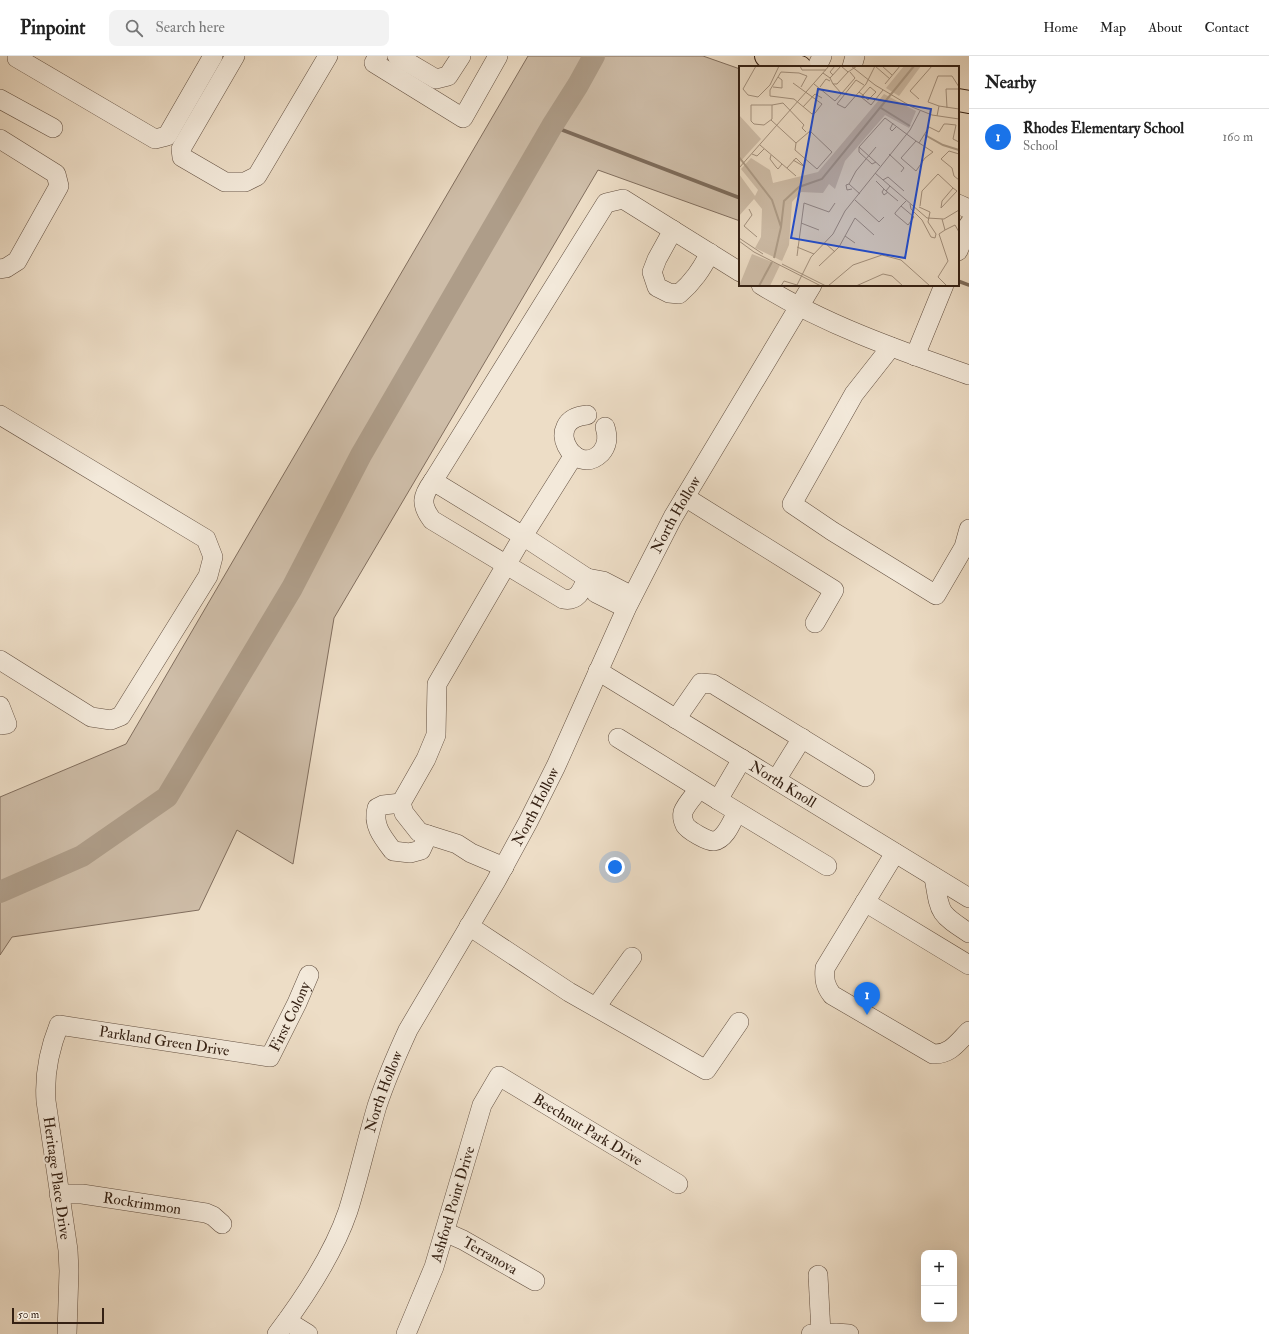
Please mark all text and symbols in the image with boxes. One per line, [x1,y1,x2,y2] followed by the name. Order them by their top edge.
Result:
[109,10,389,46] search box
[20,16,85,40] text: Pinpoint
[123,17,145,39] icon: search
[155,18,225,37] text: Search here
[1043,19,1078,36] text: Home
[1100,19,1126,36] text: Map
[1148,19,1182,36] text: About
[1204,19,1249,36] text: Contact
[739,66,959,286] inset map
[985,72,1036,93] text: Nearby
[1023,119,1184,138] text: Rhodes Elementary School
[996,129,1000,145] text: 1
[1222,129,1253,145] text: 160 m
[1023,138,1058,154] text: School
[647,472,706,556] street label: North Hollow
[746,757,820,812] street label: North Knoll
[508,764,564,849] street label: North Hollow
[605,857,625,877] your location
[265,978,315,1055] street label: First Colony
[854,982,880,1015] pin: 1
[98,1022,231,1061] street label: Parkland Green Drive
[361,1048,408,1135] street label: North Hollow
[529,1090,646,1170] street label: Beechnut Park Drive
[38,1115,75,1241] street label: Heritage Place Drive
[427,1144,479,1266] street label: Ashford Point Drive
[102,1188,183,1219] street label: Rockrimmon
[459,1233,522,1280] street label: Terranova
[921,1250,957,1322] map controls
[921,1250,957,1286] button: +
[921,1286,957,1322] button: −
[12,1306,104,1325] scale bar
[18,1308,39,1321] text: 50 m

